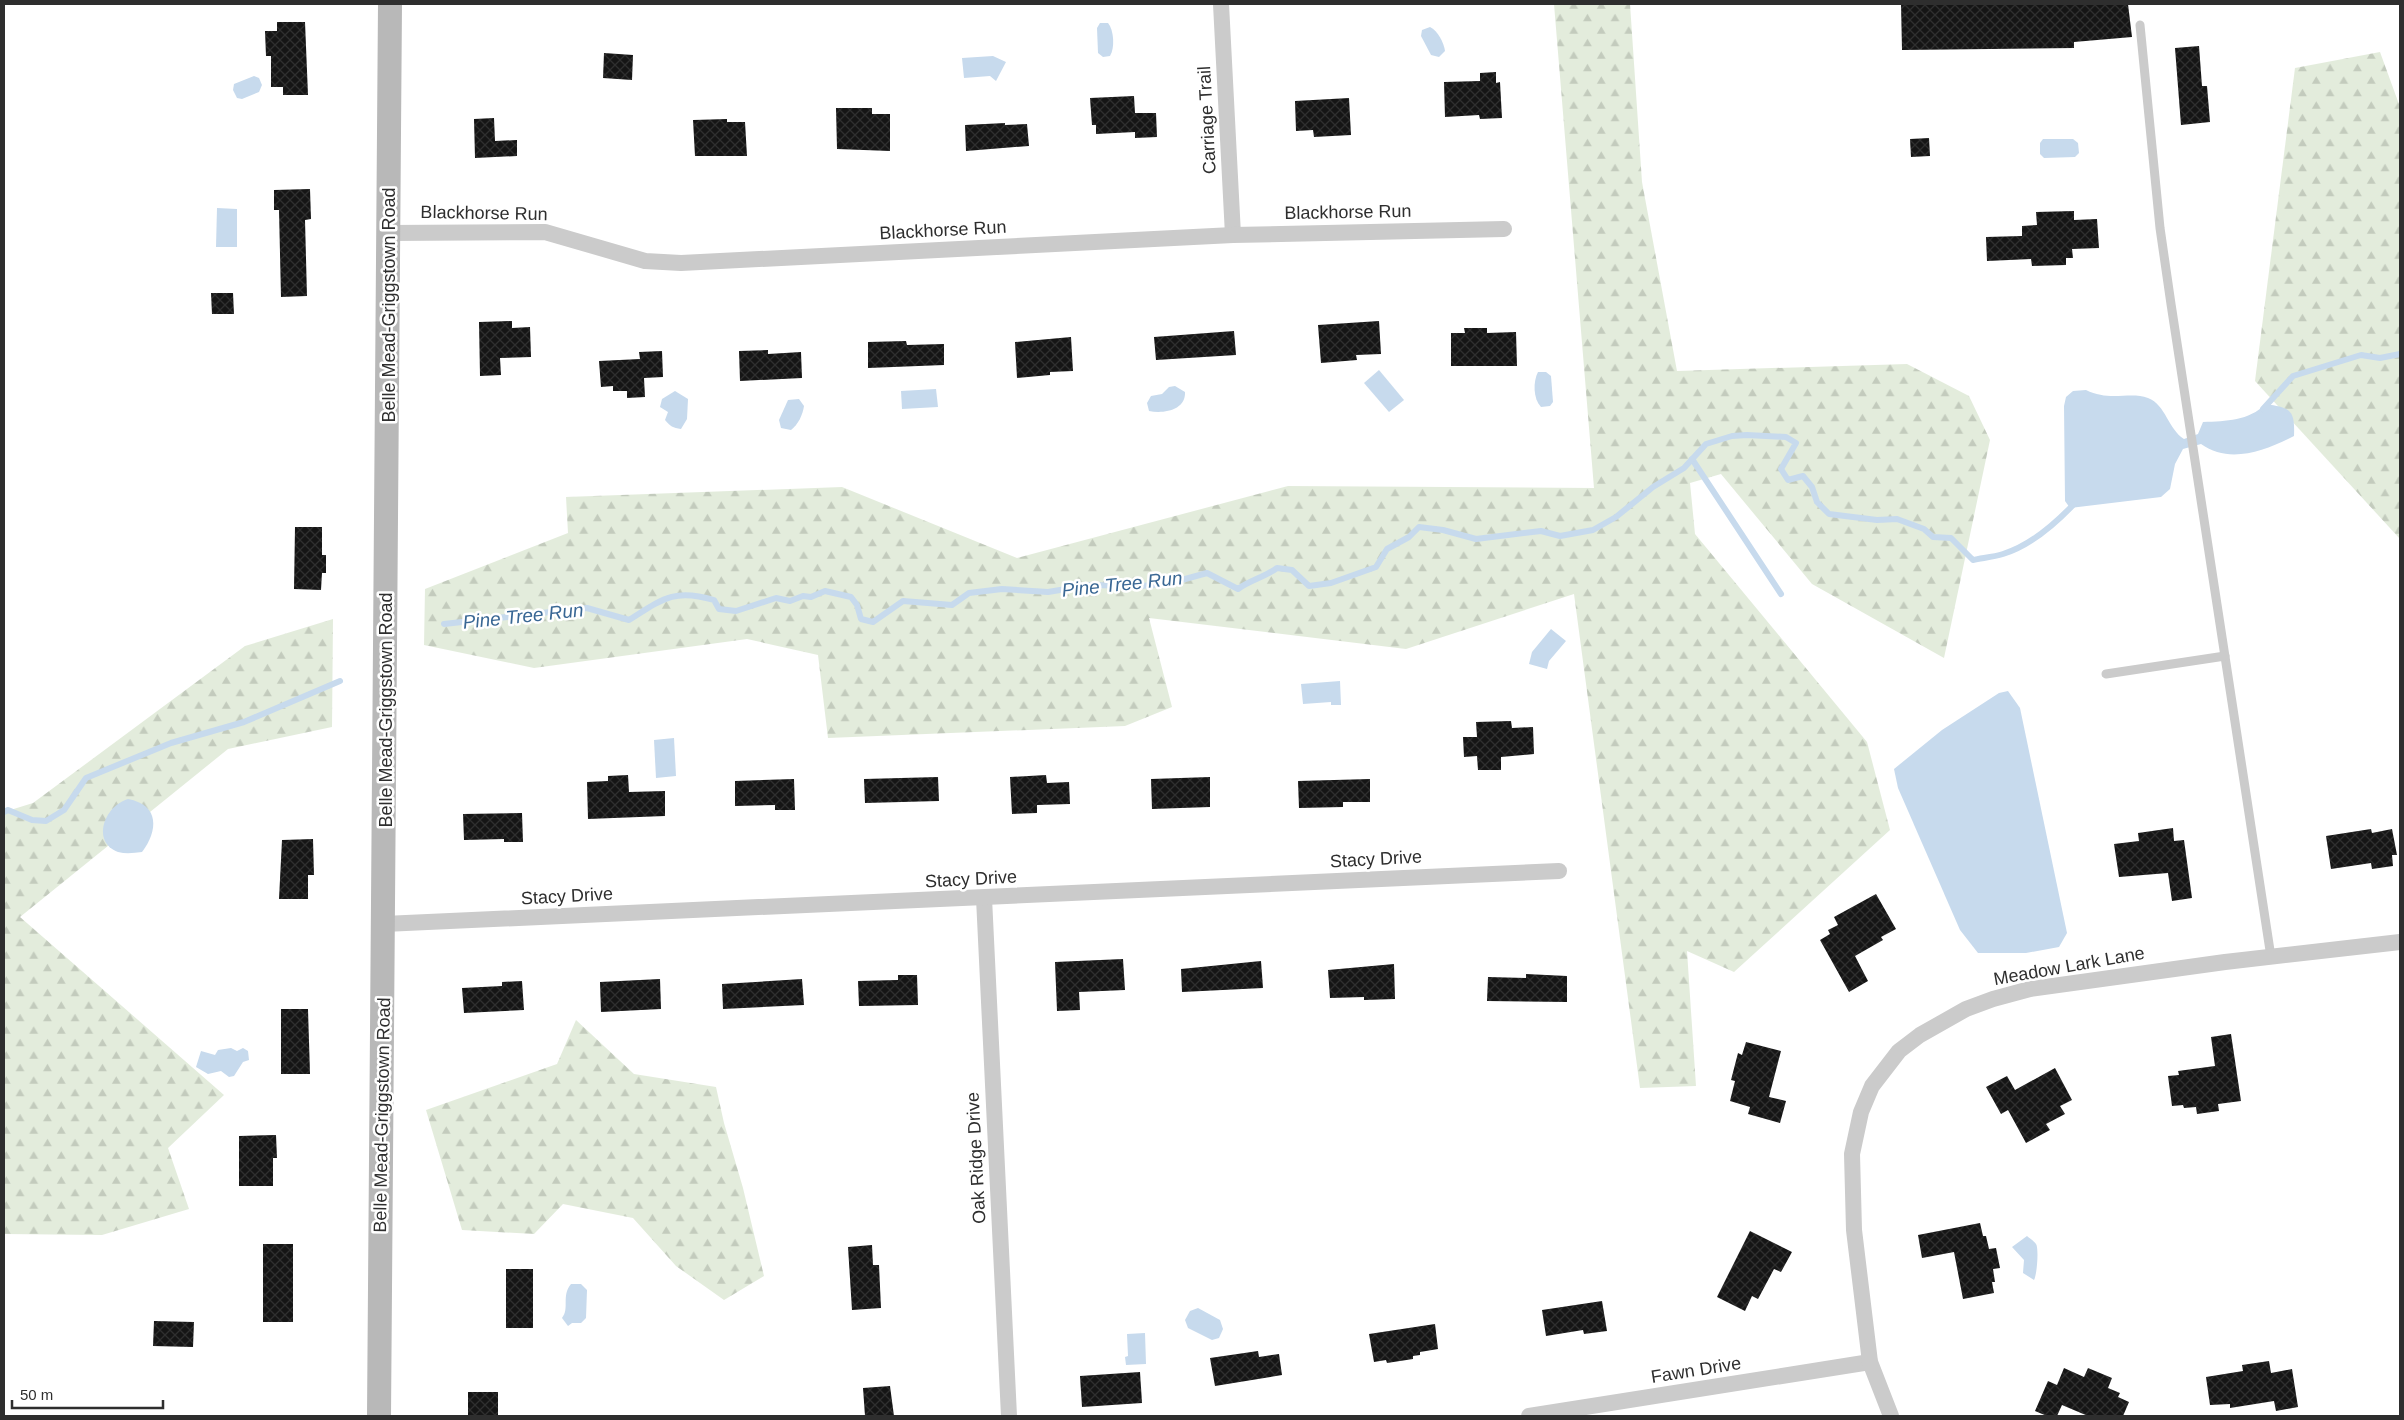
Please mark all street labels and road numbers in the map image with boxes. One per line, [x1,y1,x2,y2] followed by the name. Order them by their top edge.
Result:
[1194,66,1220,174] street label: Carriage Trail
[379,187,399,423] street label: Belle Mead-Griggstown Road
[1284,201,1412,223] street label: Blackhorse Run
[420,202,548,224] street label: Blackhorse Run
[879,217,1007,243] street label: Blackhorse Run
[376,592,396,828] street label: Belle Mead-Griggstown Road
[1330,847,1422,871] street label: Stacy Drive
[925,867,1017,891] street label: Stacy Drive
[521,884,613,908] street label: Stacy Drive
[1992,943,2146,989] street label: Meadow Lark Lane
[370,997,394,1233] street label: Belle Mead-Griggstown Road
[963,1092,989,1224] street label: Oak Ridge Drive
[1649,1353,1743,1387] street label: Fawn Drive

